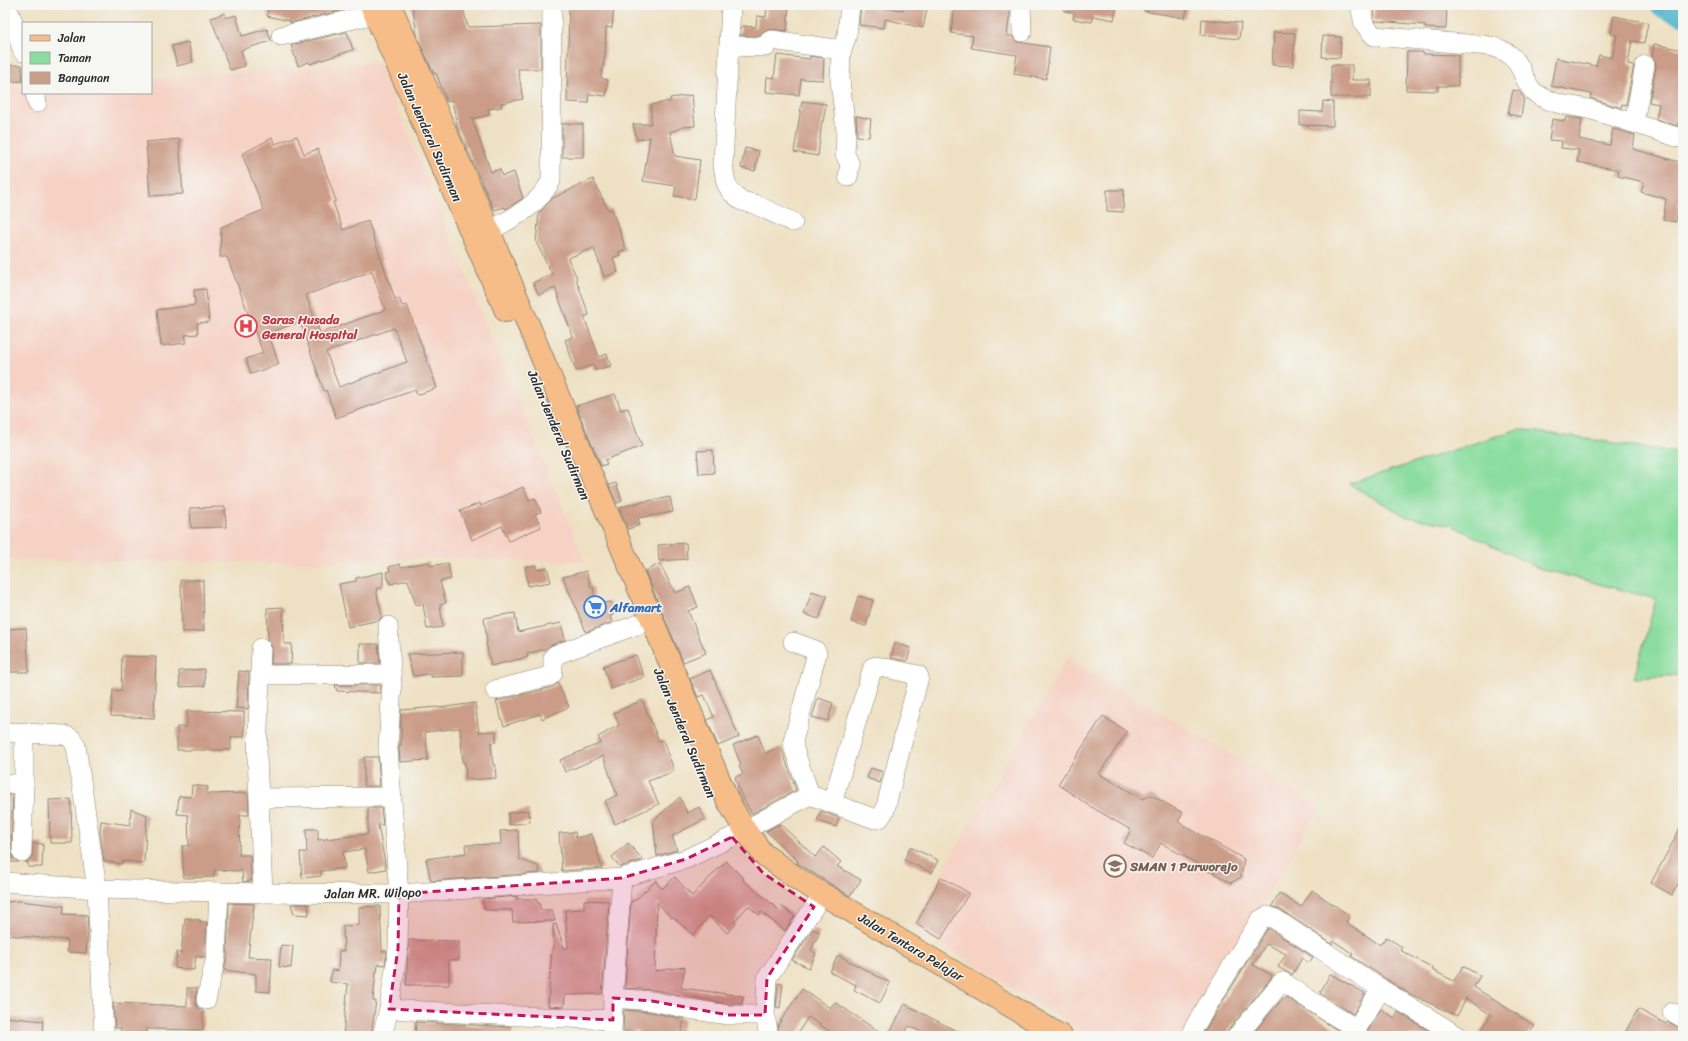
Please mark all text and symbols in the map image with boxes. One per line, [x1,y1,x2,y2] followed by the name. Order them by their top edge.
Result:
[22,22,152,94] legend
[57,27,86,49] text: Jalan
[58,47,92,69] text: Taman
[58,67,110,89] text: Bangunan
[391,68,469,205] street label: Jalan Jenderal Sudirman
[261,308,358,346] place label: Saras Husada General Hospital
[233,313,259,339] hospital icon: Saras Husada General Hospital
[521,365,597,504] street label: Jalan Jenderal Sudirman
[582,594,608,620] supermarket icon: Alfamart
[609,596,662,619] place label: Alfamart
[647,663,723,802] street label: Jalan Jenderal Sudirman
[1102,853,1128,879] school or university icon: SMAN 1 Purworejo
[1129,855,1238,878] place label: SMAN 1 Purworejo
[323,881,422,905] street label: Jalan MR. Wilopo
[853,906,969,988] street label: Jalan Tentara Pelajar

